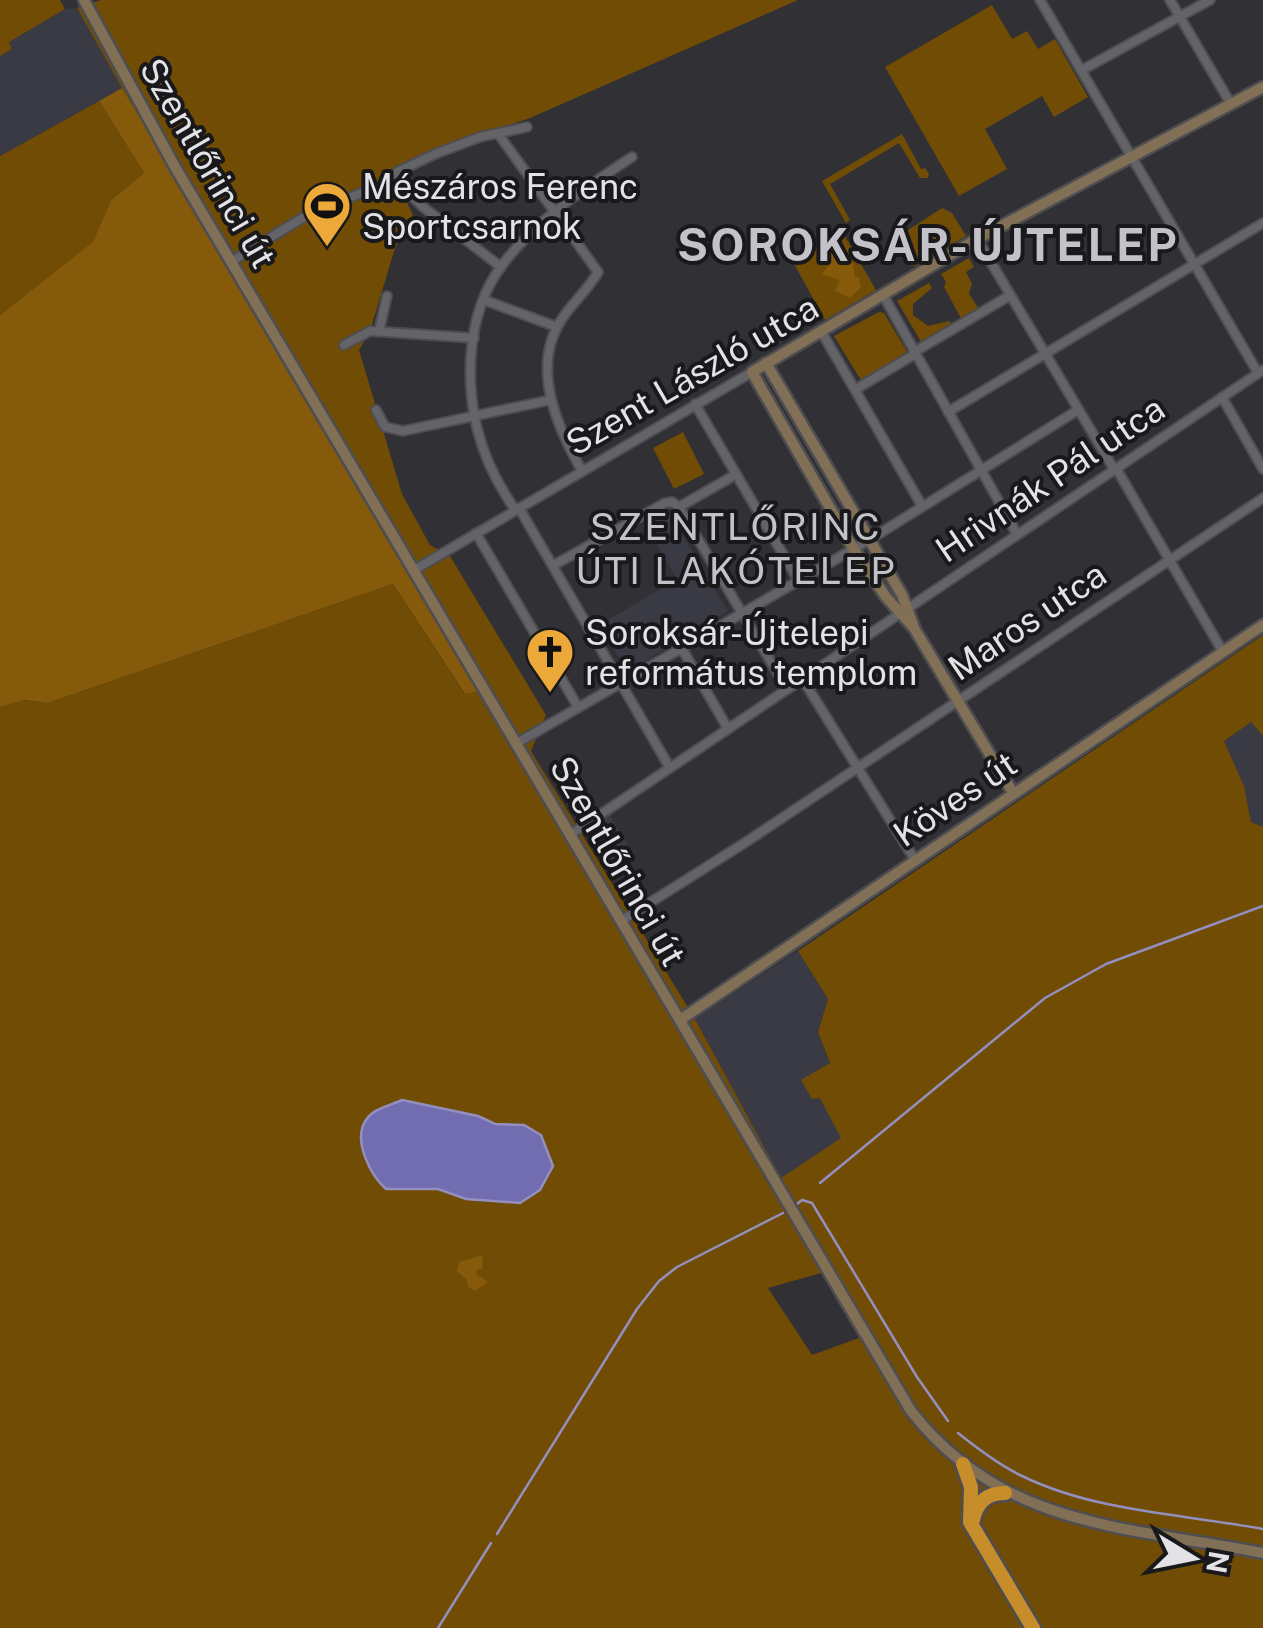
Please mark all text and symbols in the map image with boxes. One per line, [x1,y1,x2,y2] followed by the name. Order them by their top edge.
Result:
[132,51,284,275] street label: Szentlőrinci út
[362,166,638,247] place label: Mészáros Ferenc Sportcsarnok
[301,180,353,248] sports icon: Mészáros Ferenc Sportcsarnok
[677,218,1179,271] district label: SOROKSÁR-ÚJTELEP
[559,286,825,464] street label: Szent László utca
[928,387,1172,571] street label: Hrivnák Pál utca
[575,504,897,593] district label: SZENTLŐRINC ÚTI LAKÓTELEP
[941,553,1113,689] street label: Maros utca
[585,611,917,693] place label: Soroksár-Újtelepi református templom
[524,626,576,694] church icon: Soroksár-Újtelepi református templom
[886,743,1024,855] street label: Köves út
[542,749,694,973] street label: Szentlőrinci út
[1143,1508,1243,1608] north arrow
[1200,1549,1236,1576] text: N

